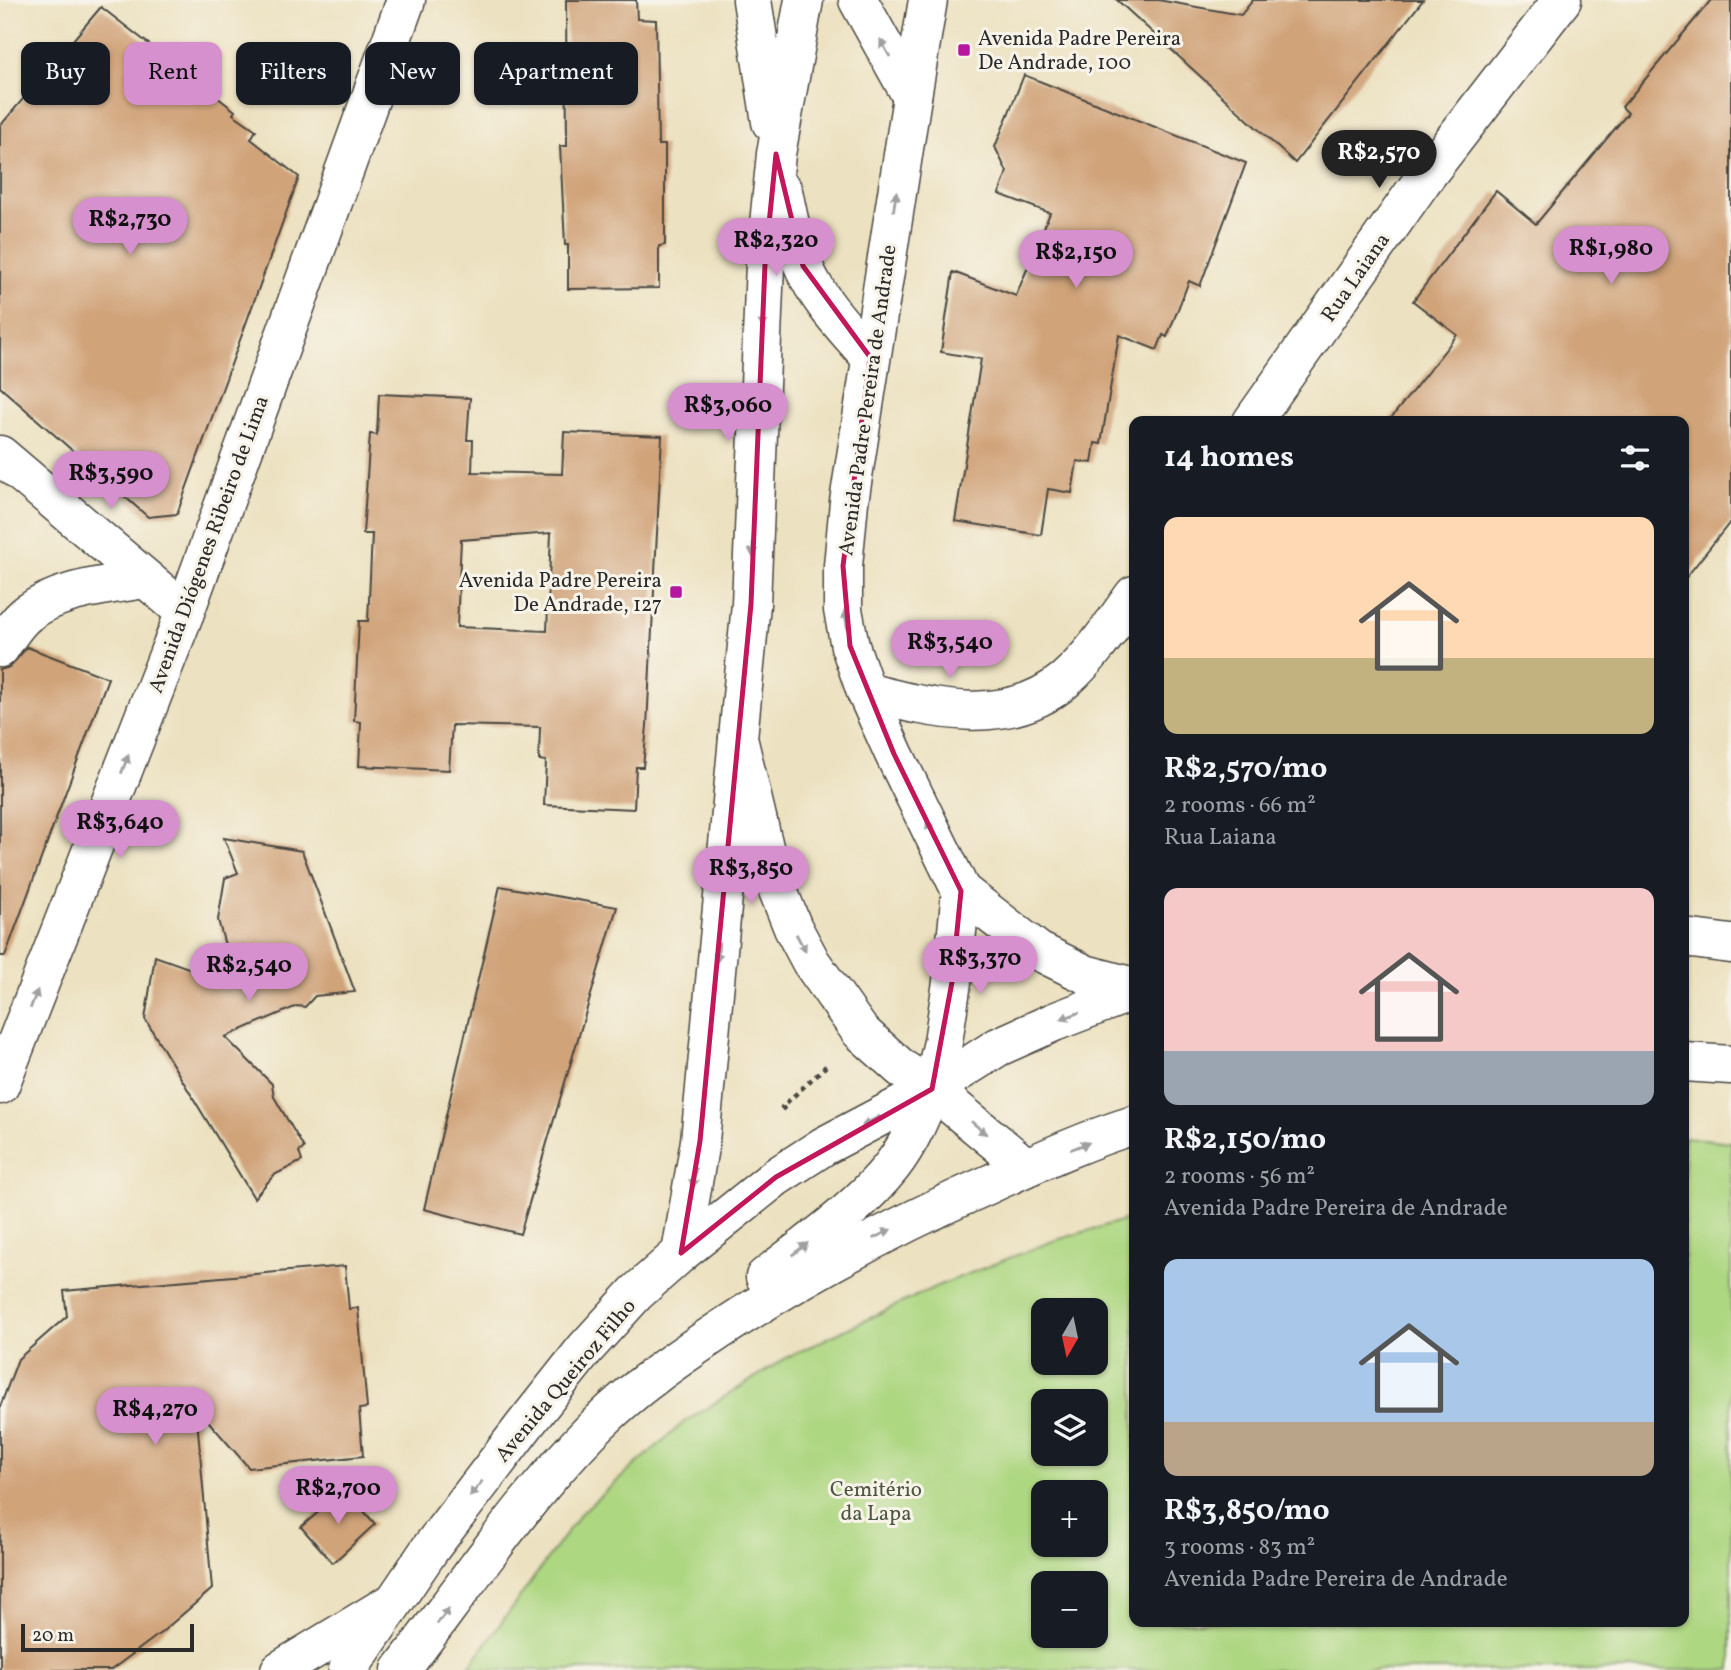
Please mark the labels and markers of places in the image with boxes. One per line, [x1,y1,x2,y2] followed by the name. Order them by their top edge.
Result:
[978,25,1181,78] place label: Avenida Padre Pereira De Andrade, 100
[956,42,972,58] marker: Avenida Padre Pereira De Andrade, 100
[1314,130,1444,190] pin: R$2,570
[65,198,195,257] pin: R$2,730
[711,218,841,278] pin: R$2,320
[1546,226,1676,286] pin: R$1,980
[1011,230,1141,290] pin: R$2,150
[663,384,793,443] pin: R$3,060
[46,452,176,511] pin: R$3,590
[459,567,662,620] place label: Avenida Padre Pereira De Andrade, 127
[668,584,684,600] marker: Avenida Padre Pereira De Andrade, 127
[885,620,1015,680] pin: R$3,540
[55,800,185,860] pin: R$3,640
[686,846,816,906] pin: R$3,850
[915,936,1045,996] pin: R$3,370
[184,944,314,1003] pin: R$2,540
[90,1388,220,1447] pin: R$4,270
[273,1466,403,1526] pin: R$2,700

